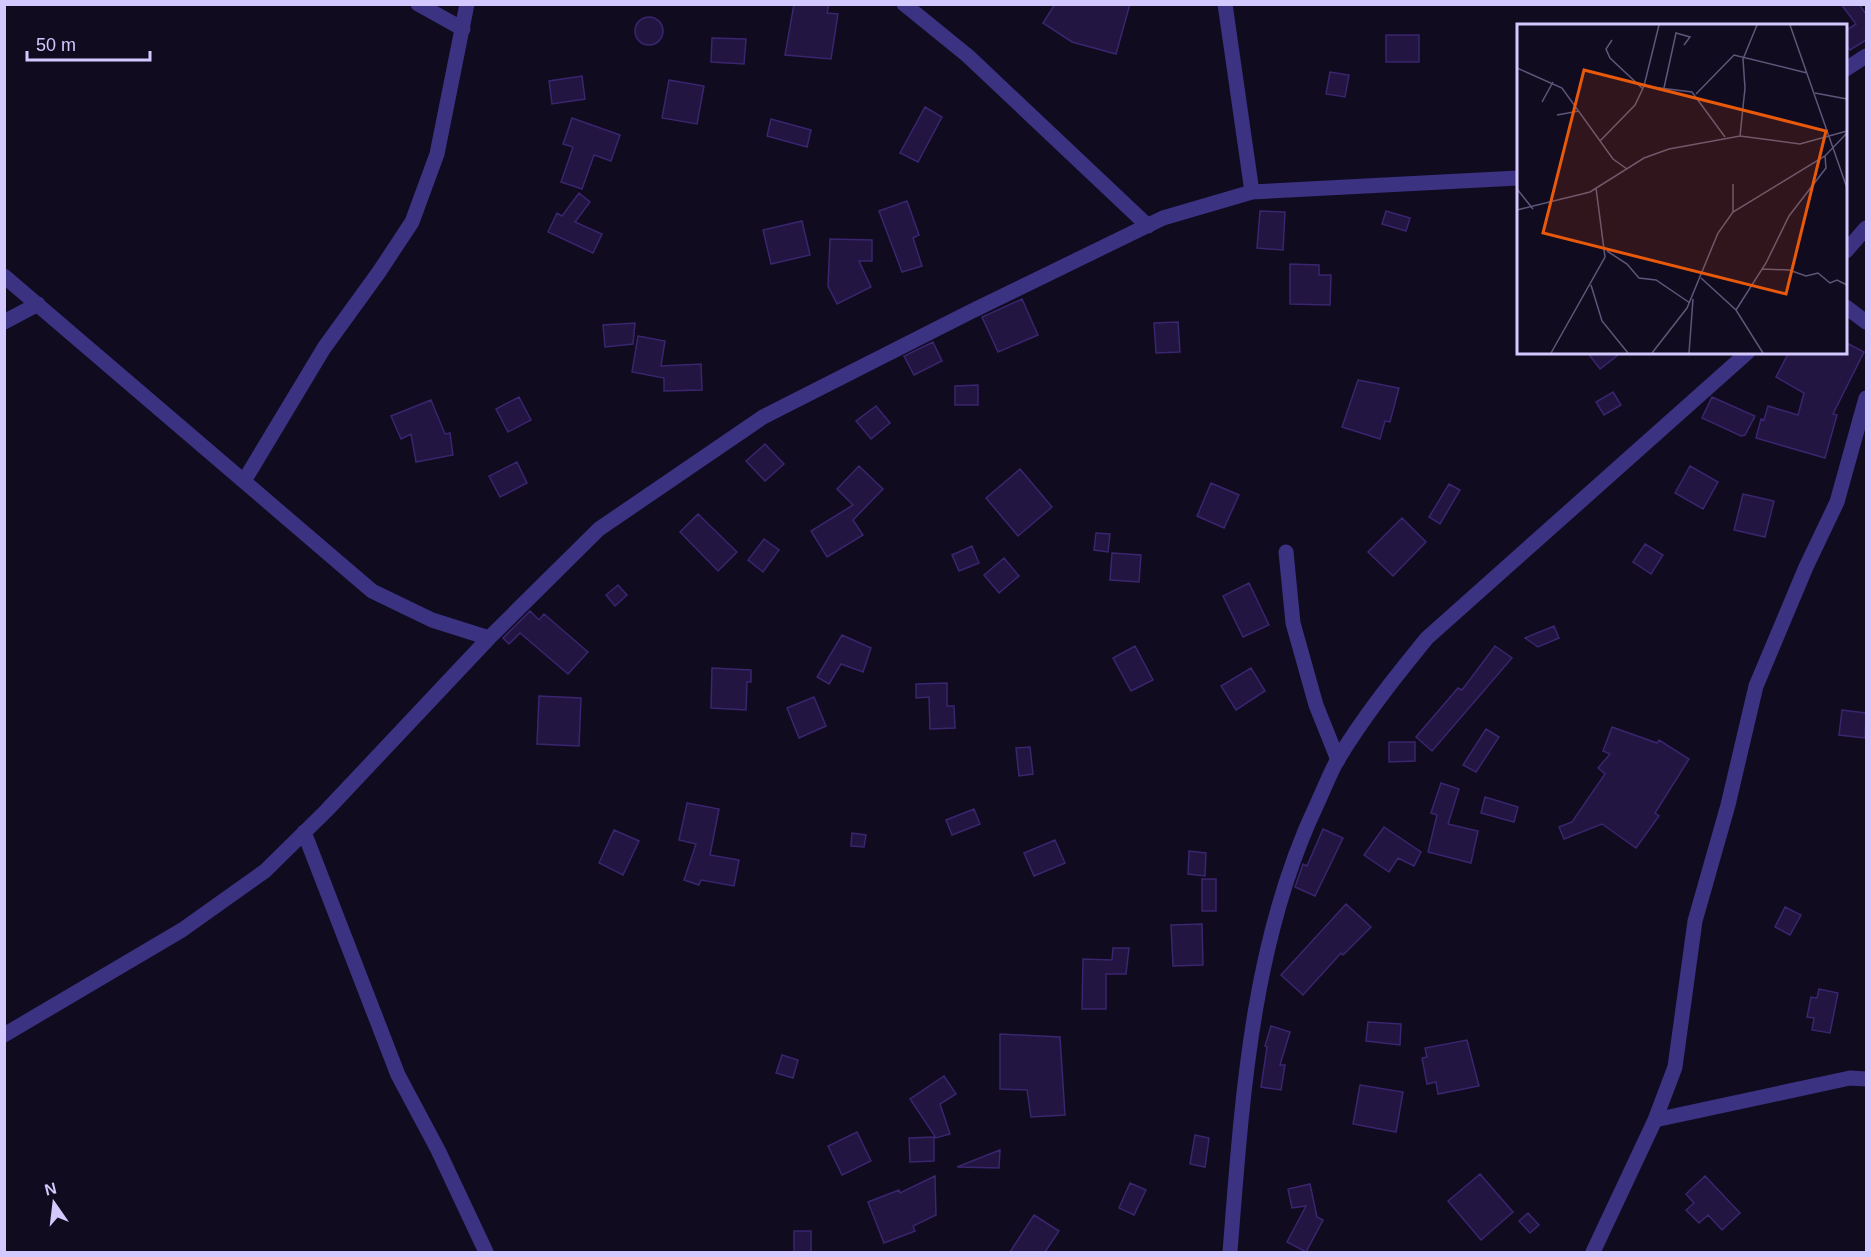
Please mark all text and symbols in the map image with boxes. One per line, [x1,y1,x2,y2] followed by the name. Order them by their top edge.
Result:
[27,24,150,62] scale bar
[1517,24,1847,354] inset map
[36,35,76,55] text: 50 m
[24,1173,84,1233] north arrow
[43,1179,58,1199] text: N

